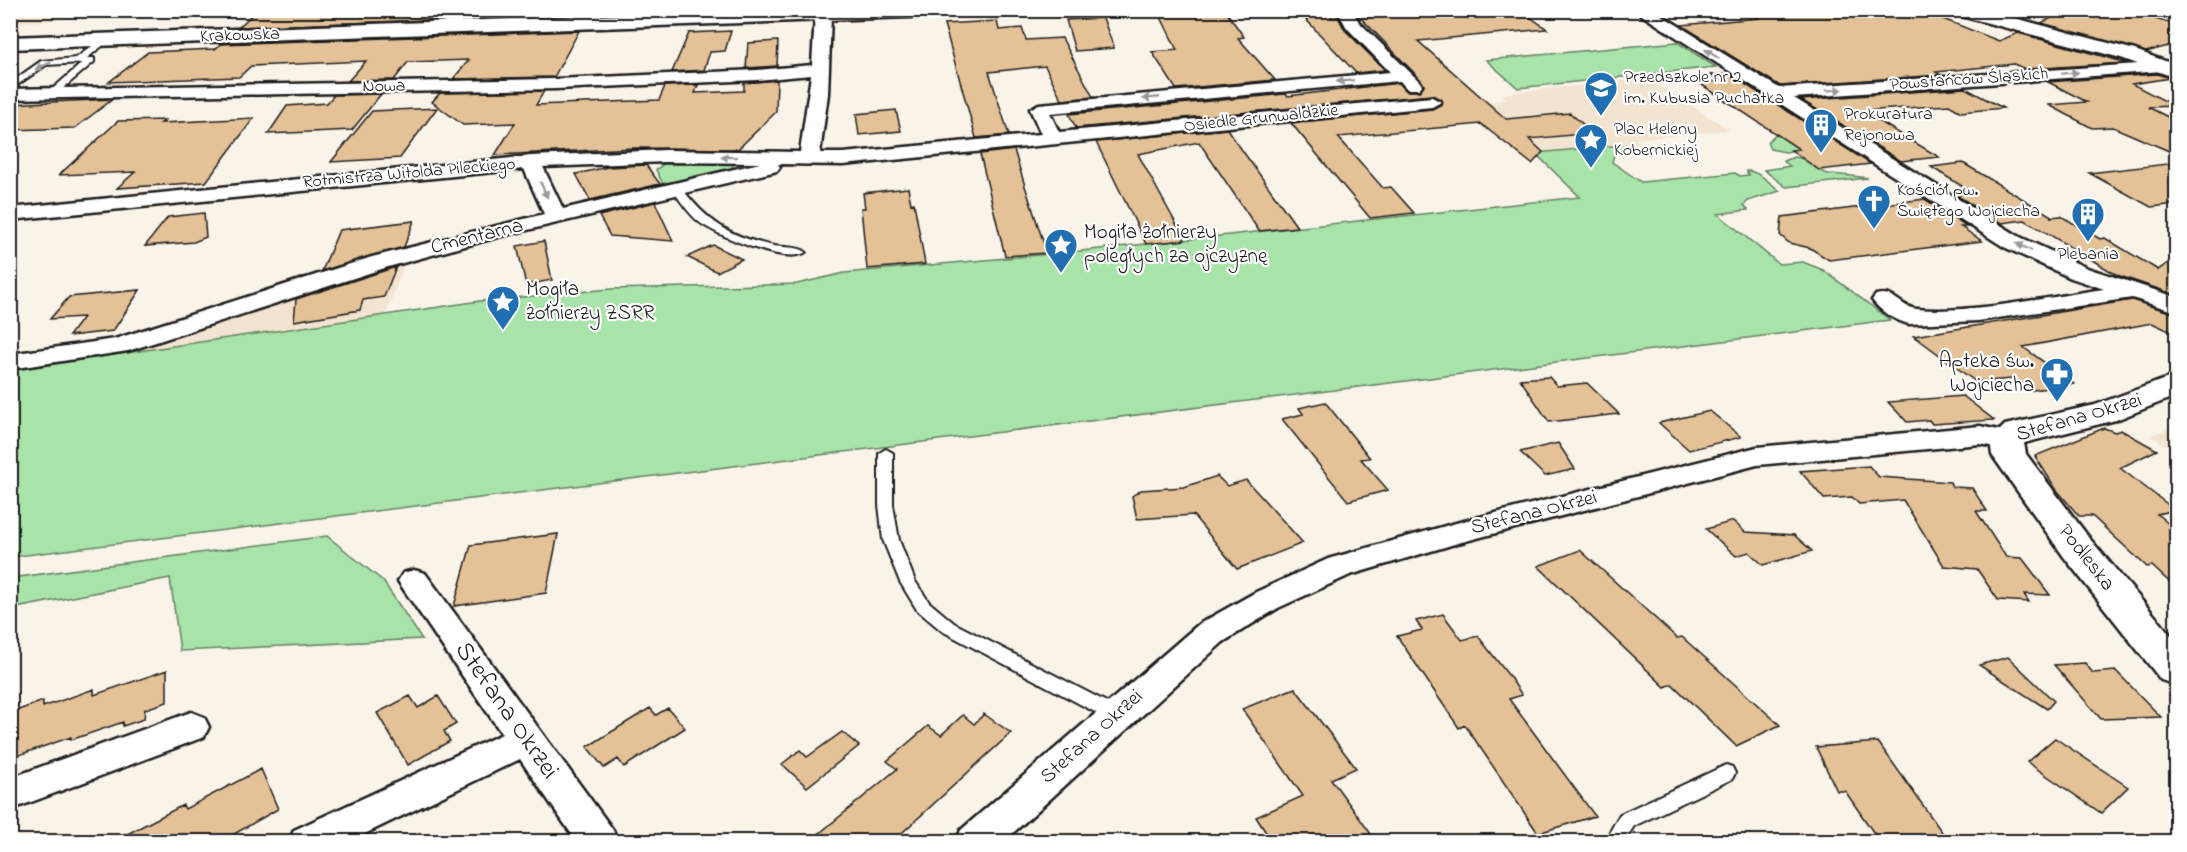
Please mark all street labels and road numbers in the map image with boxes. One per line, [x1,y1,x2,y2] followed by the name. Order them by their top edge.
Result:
[200,22,280,50] street label: Krakowska
[1889,61,2049,99] street label: Powstańców Śląskich
[362,74,406,100] street label: Nowa
[1182,98,1341,140] street label: Osiedle Grunwaldzkie
[301,152,517,197] street label: Rotmistrza Witolda Pileckiego
[428,211,526,263] street label: Cmentarna
[2013,386,2145,450] street label: Stefana Okrzei
[1468,483,1600,543] street label: Stefana Okrzei
[2050,518,2122,598] street label: Podleska
[444,634,568,788] street label: Stefana Okrzei
[1034,683,1150,791] street label: Stefana Okrzei

